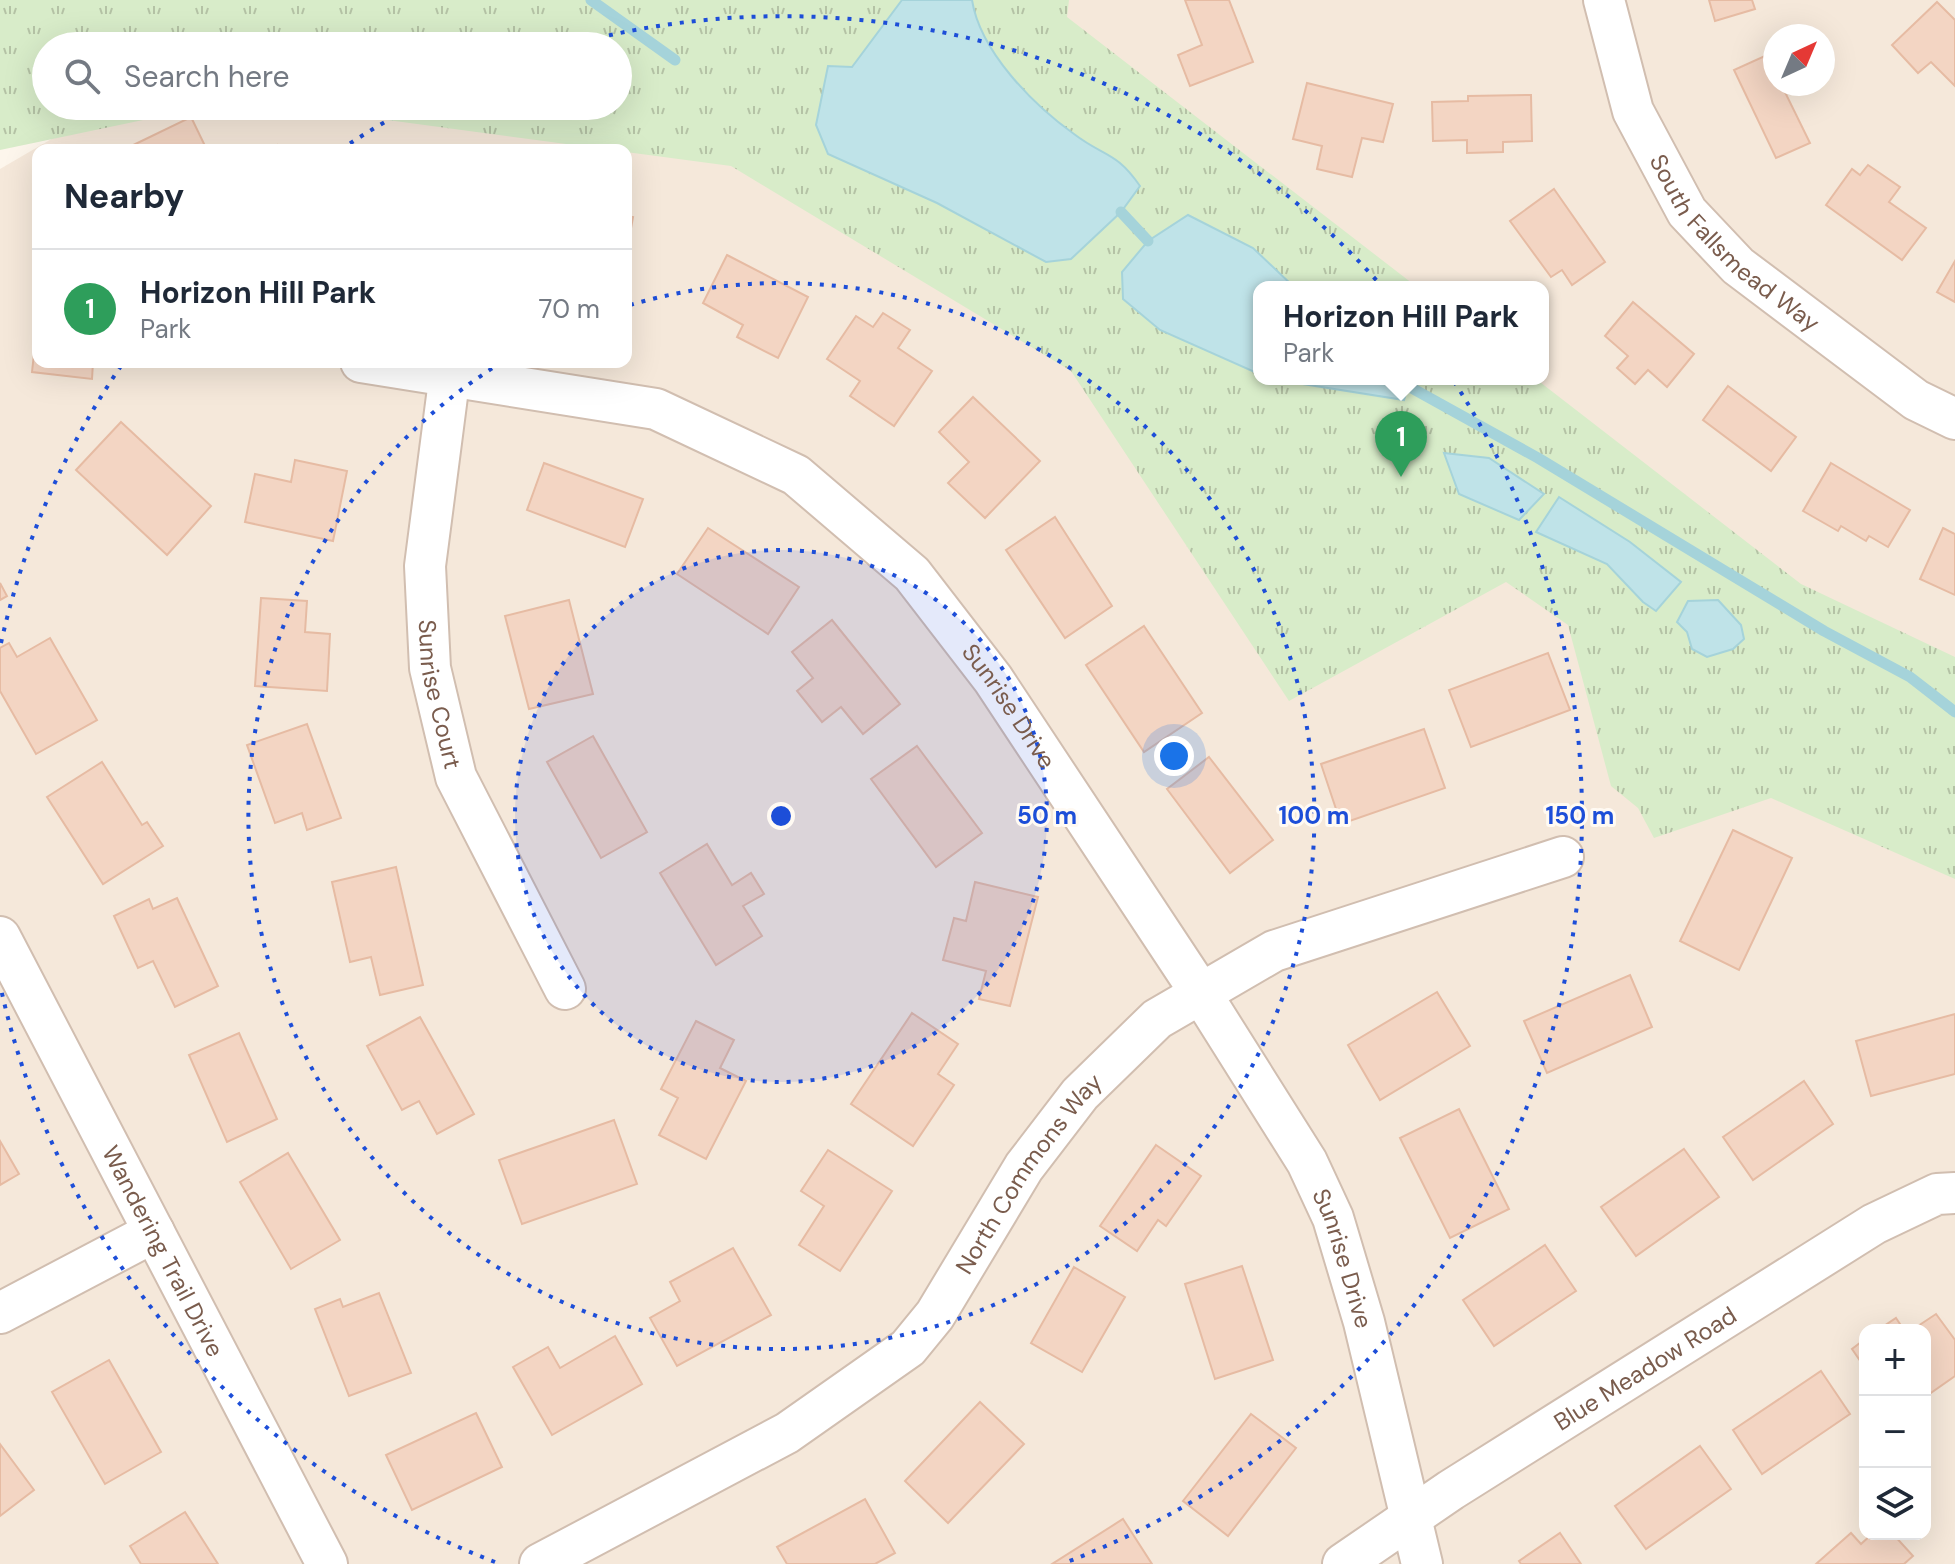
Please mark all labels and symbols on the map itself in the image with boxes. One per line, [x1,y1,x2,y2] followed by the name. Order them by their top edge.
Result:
[1763,24,1835,96] north arrow
[1643,148,1826,338] street label: South Fallsmead Way
[1375,411,1427,477] pin: 1
[412,619,469,772] street label: Sunrise Court
[956,637,1063,774] street label: Sunrise Drive
[1154,736,1194,776] your location
[1017,800,1077,831] text: 50 m
[1279,800,1349,831] text: 100 m
[1546,800,1614,831] text: 150 m
[767,802,795,830] centre of rings
[948,1066,1108,1279] street label: North Commons Way
[96,1140,232,1362] street label: Wandering Trail Drive
[1306,1183,1380,1332] street label: Sunrise Drive
[1548,1299,1742,1437] street label: Blue Meadow Road

